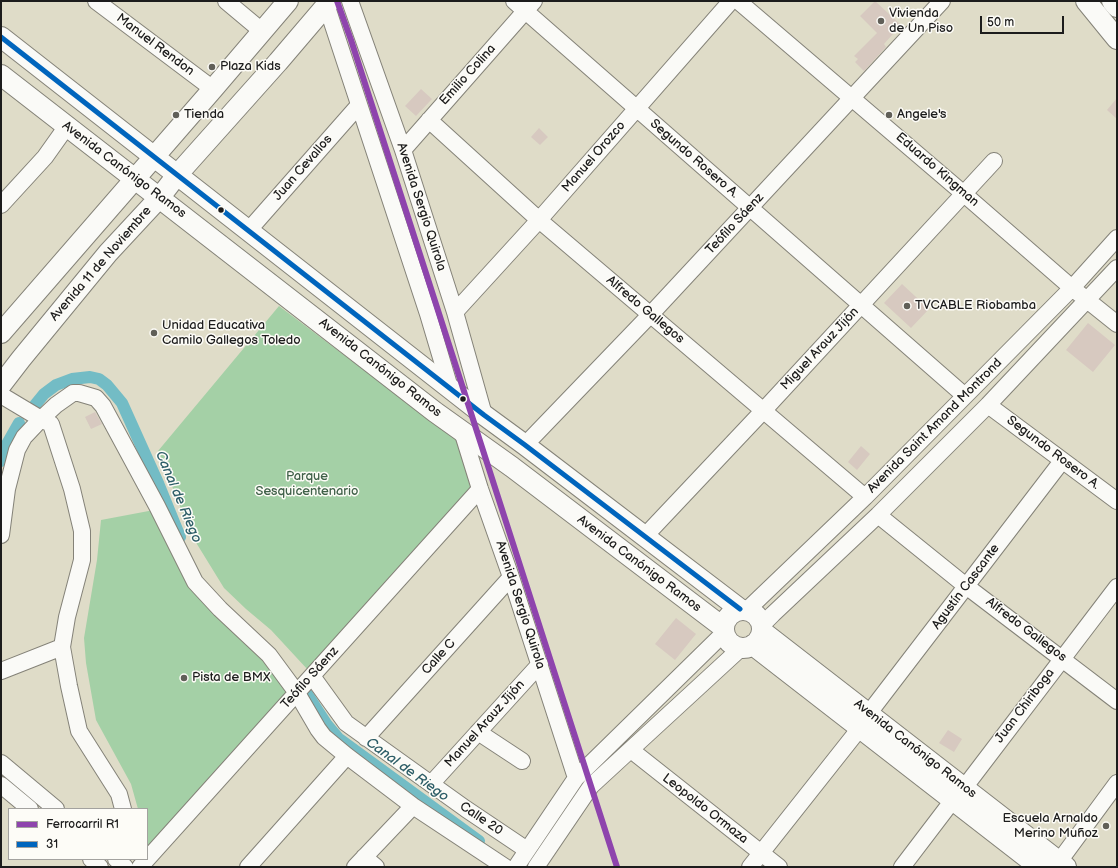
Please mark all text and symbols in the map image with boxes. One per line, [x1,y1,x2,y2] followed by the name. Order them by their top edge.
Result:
[889,6,953,37] place label: Vivienda de Un Piso
[982,8,1066,34] scale bar
[113,11,197,79] street label: Manuel Rendon
[987,15,1014,30] text: 50 m
[876,16,886,26] marker: Vivienda de Un Piso
[437,41,499,109] street label: Emilio Colina
[220,59,281,75] place label: Plaza Kids
[207,62,217,72] marker: Plaza Kids
[184,107,224,123] place label: Tienda
[897,107,947,123] place label: Angele's
[171,110,181,120] marker: Tienda
[884,110,894,120] marker: Angele's
[646,116,742,202] street label: Segundo Rosero A.
[59,118,189,222] street label: Avenida Canónigo Ramos
[559,118,629,196] street label: Manuel Orozco
[892,130,982,210] street label: Eduardo Kingman
[270,132,336,204] street label: Juan Cevallos
[393,141,449,273] street label: Avenida Sergio Quirola
[703,190,767,258] street label: Teófilo Sáenz
[47,204,155,324] street label: Avenida 11 de Noviembre
[216,205,226,215] unlabelled marker
[603,273,687,347] street label: Alfredo Gallegos
[915,298,1036,314] place label: TVCABLE Riobamba
[902,301,912,311] marker: TVCABLE Riobamba
[778,304,862,394] street label: Miguel Arauz Jijón
[316,315,444,421] street label: Avenida Canónigo Ramos
[162,318,301,349] place label: Unidad Educativa Camilo Gallegos Toledo
[149,328,159,338] marker: Unidad Educativa Camilo Gallegos Toledo
[864,355,1006,497] street label: Avenida Saint Amand Montrond
[458,394,468,404] unlabelled marker
[1003,413,1103,493] street label: Segundo Rosero A.
[151,449,205,545] water label: Canal de Riego
[256,469,358,500] park label: Parque Sesquicentenario
[574,512,704,616] street label: Avenida Canónigo Ramos
[492,539,548,671] street label: Avenida Sergio Quirola
[929,541,1003,633] street label: Agustín Cascante
[982,595,1070,665] street label: Alfredo Gallegos
[419,636,459,678] street label: Calle C
[278,644,342,712] street label: Teófilo Sáenz
[992,666,1058,746] street label: Juan Chiriboga
[192,670,270,686] place label: Pista de BMX
[179,673,189,683] marker: Pista de BMX
[442,677,528,771] street label: Manuel Arauz Jijón
[851,696,979,802] street label: Avenida Canónigo Ramos
[362,734,452,806] water label: Canal de Riego
[659,771,751,847] street label: Leopoldo Ormaza
[456,799,506,839] street label: Calle 20
[8,808,148,860] legend
[1002,811,1098,842] place label: Escuela Arnaldo Merino Muñoz
[46,817,119,832] text: Ferrocarril R1
[1101,821,1111,831] marker: Escuela Arnaldo Merino Muñoz
[46,837,58,852] text: 31

